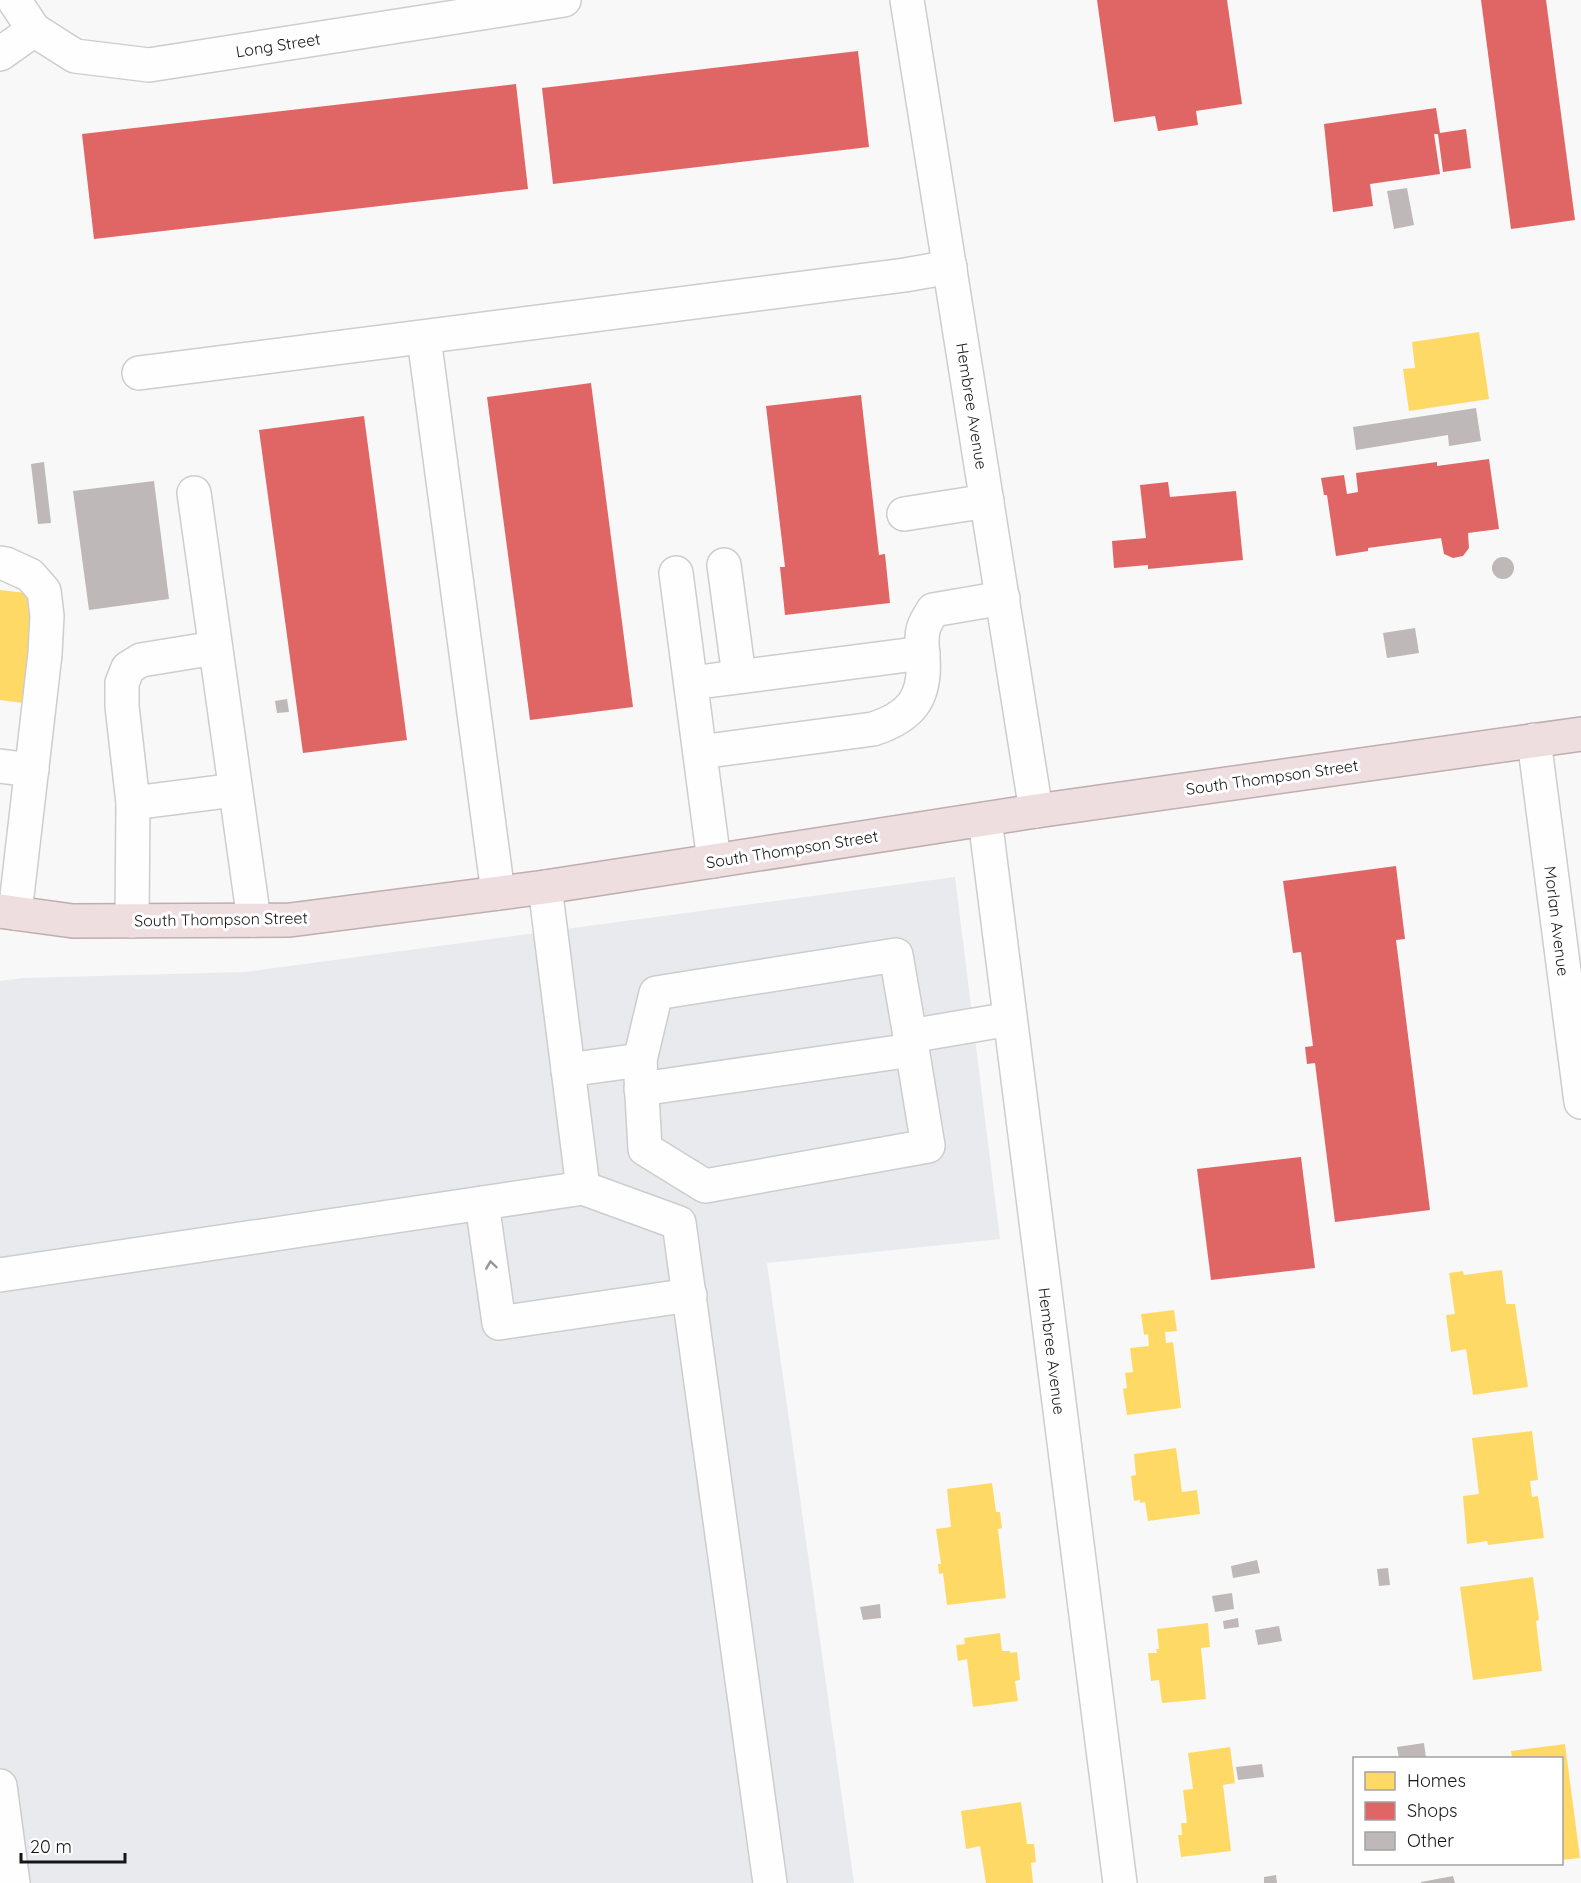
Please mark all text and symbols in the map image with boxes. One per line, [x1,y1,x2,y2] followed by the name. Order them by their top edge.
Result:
[234,28,322,62] street label: Long Street
[952,341,992,471] street label: Hembree Avenue
[1185,755,1359,799] street label: South Thompson Street
[705,826,879,872] street label: South Thompson Street
[1540,865,1574,977] street label: Morlan Avenue
[134,907,308,931] street label: South Thompson Street
[485,1260,497,1270] one-way arrow
[1034,1286,1070,1416] street label: Hembree Avenue
[1353,1757,1563,1865] legend
[1407,1769,1466,1792] text: Homes
[1407,1799,1458,1822] text: Shops
[21,1826,124,1864] scale bar
[1407,1829,1454,1852] text: Other
[30,1835,72,1858] text: 20 m

